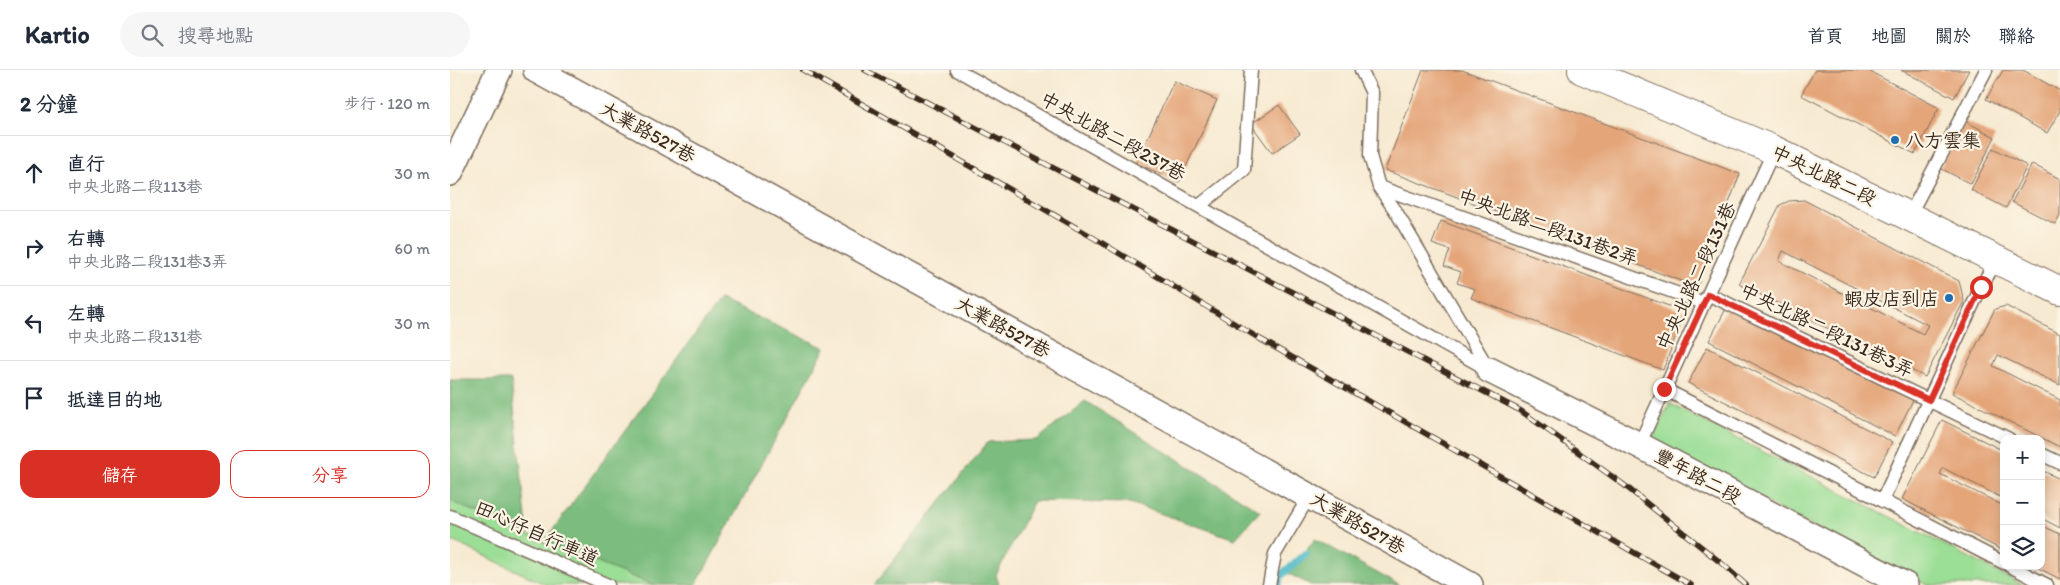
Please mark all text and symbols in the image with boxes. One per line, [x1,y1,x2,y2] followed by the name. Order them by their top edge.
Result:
[120,12,470,57] search box
[25,20,90,49] text: Kartio
[138,21,166,49] icon: search
[178,24,254,47] text: 搜尋地點
[1807,25,1843,47] text: 首頁
[1871,25,1907,47] text: 地圖
[1935,25,1971,47] text: 關於
[1999,25,2035,47] text: 聯絡
[1036,86,1190,186] street label: 中央北路二段237巷
[20,91,78,116] text: 2 分鐘
[344,94,430,113] text: 步行 · 120 m
[596,96,700,168] street label: 大業路527巷
[1905,129,1981,152] place label: 八方雲集
[1889,134,1901,146] marker: 八方雲集
[1768,140,1880,210] street label: 中央北路二段
[67,152,105,175] text: 直行
[20,159,48,187] icon: ahead
[394,164,430,183] text: 30 m
[67,177,203,196] text: 中央北路二段113巷
[1455,184,1641,270] street label: 中央北路二段131巷2弄
[1652,198,1740,354] street label: 中央北路二段131巷
[67,227,105,250] text: 右轉
[20,234,48,262] icon: right
[395,239,430,258] text: 60 m
[67,252,227,271] text: 中央北路二段131巷3弄
[1970,276,1993,299] route start
[1736,278,1918,382] street label: 中央北路二段131巷3弄
[1844,287,1939,310] place label: 蝦皮店到店
[951,291,1055,363] street label: 大業路527巷
[1943,292,1955,304] marker: 蝦皮店到店
[67,302,105,325] text: 左轉
[20,309,48,337] icon: left
[394,314,430,333] text: 30 m
[67,327,203,346] text: 中央北路二段131巷
[1653,378,1676,401] route end
[20,384,48,412] icon: arrive
[67,388,162,411] text: 抵達目的地
[2000,435,2045,570] map controls
[2000,435,2045,480] button: +
[1651,444,1745,508] street label: 豐年路二段
[20,450,220,498] button: 儲存
[230,450,430,498] button: 分享
[2000,480,2045,525] button: −
[1307,487,1409,559] street label: 大業路527巷
[472,495,602,571] street label: 田心仔自行車道
[2000,525,2045,570] button: layers

